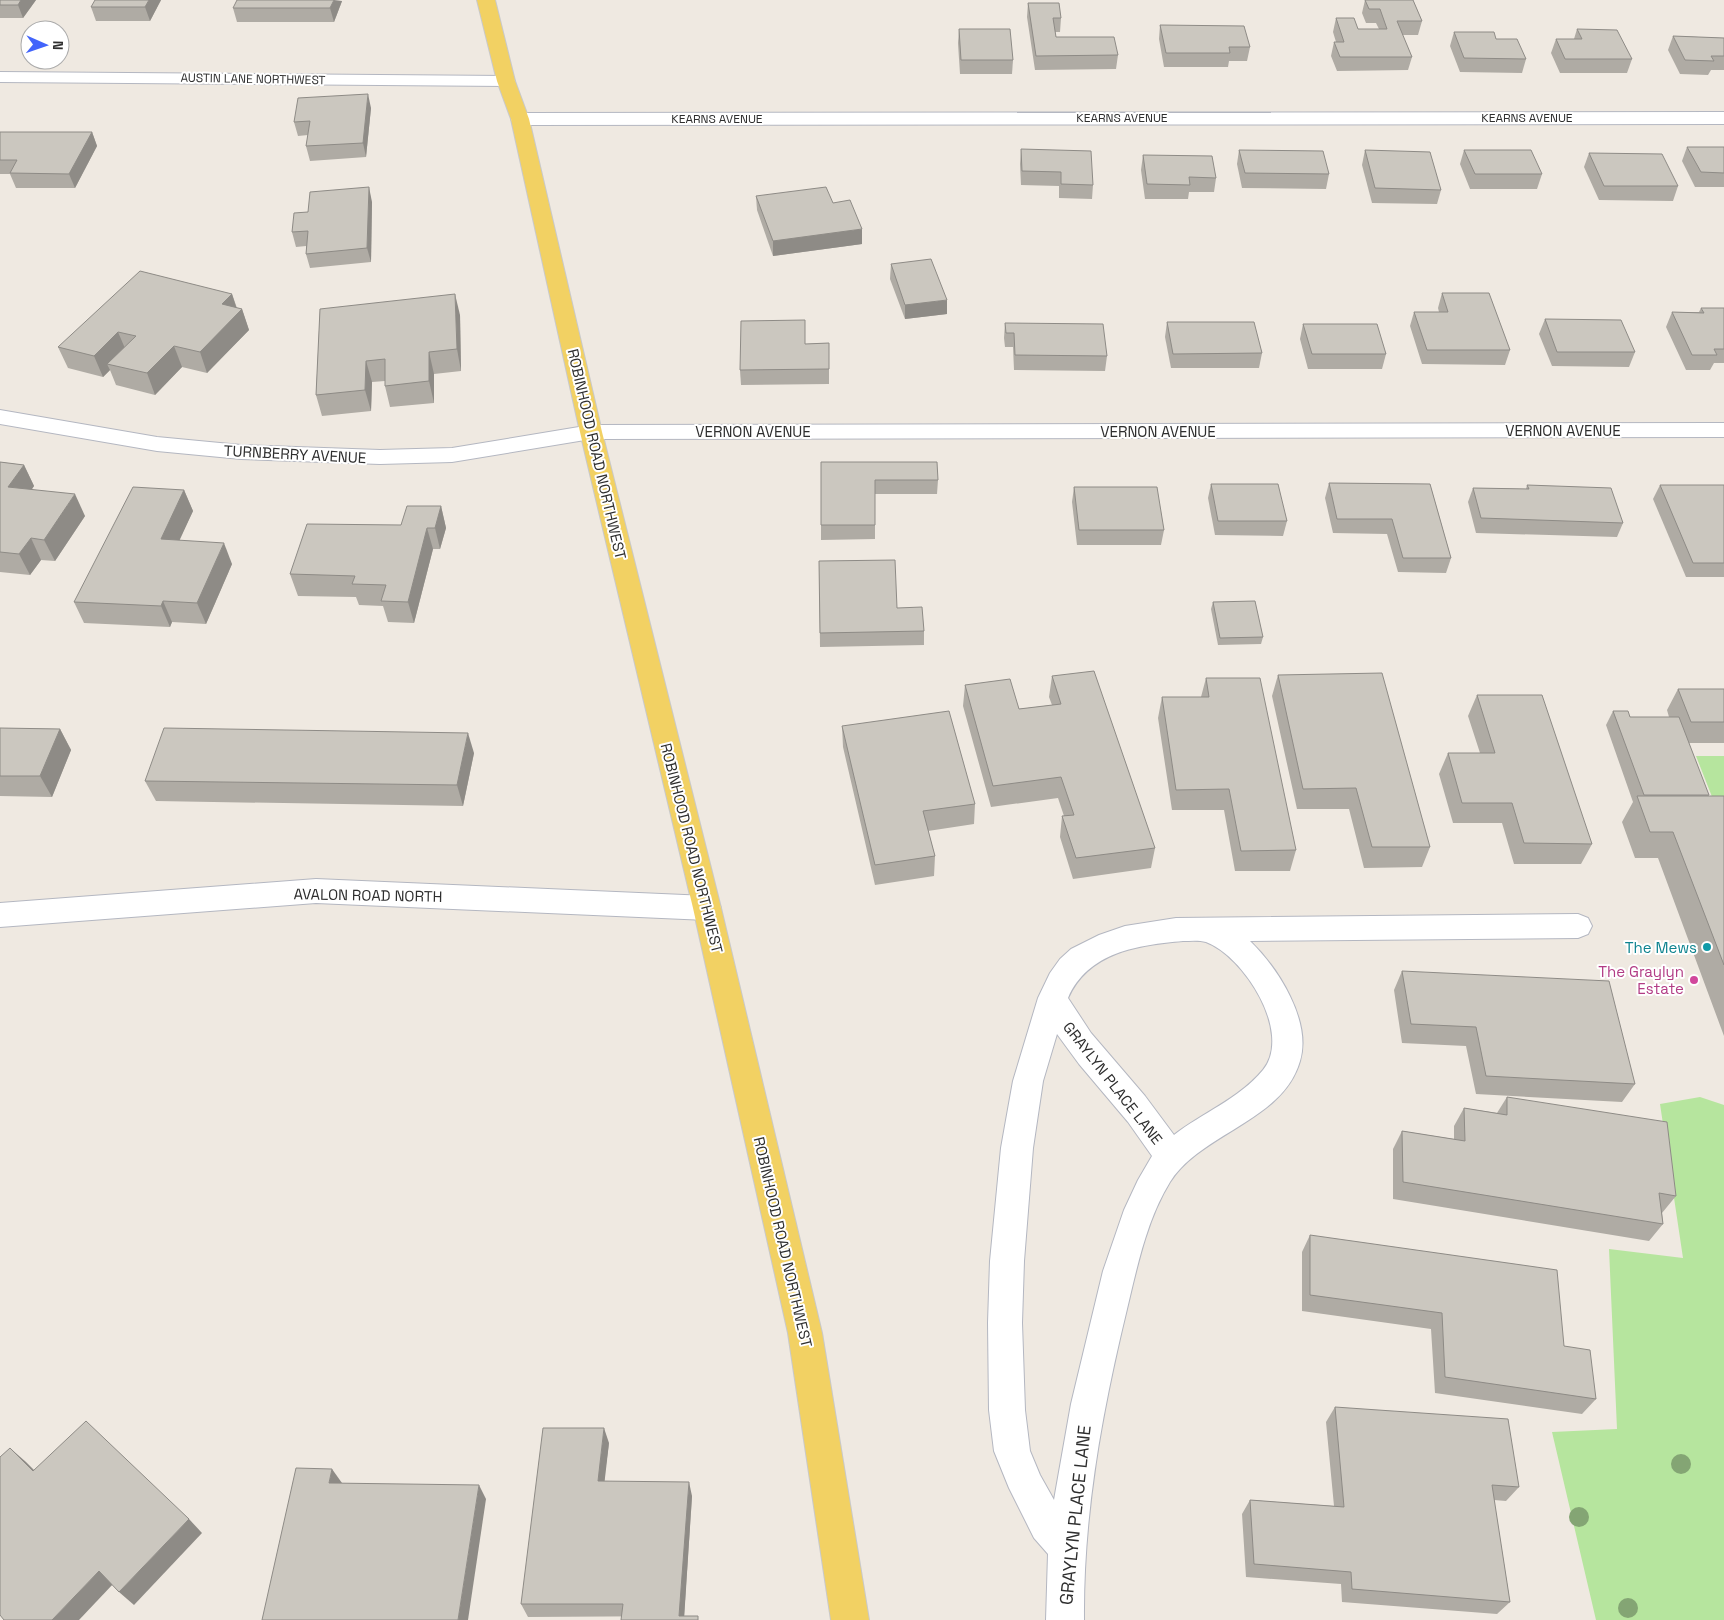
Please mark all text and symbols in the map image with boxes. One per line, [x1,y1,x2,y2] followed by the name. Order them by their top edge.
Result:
[20,20,70,70] north arrow
[49,40,67,50] text: N
[180,70,326,88] street label: AUSTIN LANE NORTHWEST
[1076,110,1168,126] street label: KEARNS AVENUE
[1481,110,1573,126] street label: KEARNS AVENUE
[671,111,763,127] street label: KEARNS AVENUE
[563,347,631,561] street label: ROBINHOOD ROAD NORTHWEST
[1505,421,1621,440] street label: VERNON AVENUE
[695,422,811,441] street label: VERNON AVENUE
[1100,422,1216,441] street label: VERNON AVENUE
[223,441,367,467] street label: TURNBERRY AVENUE
[657,741,727,955] street label: ROBINHOOD ROAD NORTHWEST
[293,884,443,906] street label: AVALON ROAD NORTH
[1625,938,1697,957] place label: The Mews
[1701,941,1713,953] marker: The Mews
[1598,962,1684,998] place label: The Graylyn Estate
[1688,974,1700,986] marker: The Graylyn Estate
[1059,1018,1167,1148] street label: GRAYLYN PLACE LANE
[749,1135,817,1349] street label: ROBINHOOD ROAD NORTHWEST
[1054,1424,1096,1606] street label: GRAYLYN PLACE LANE

